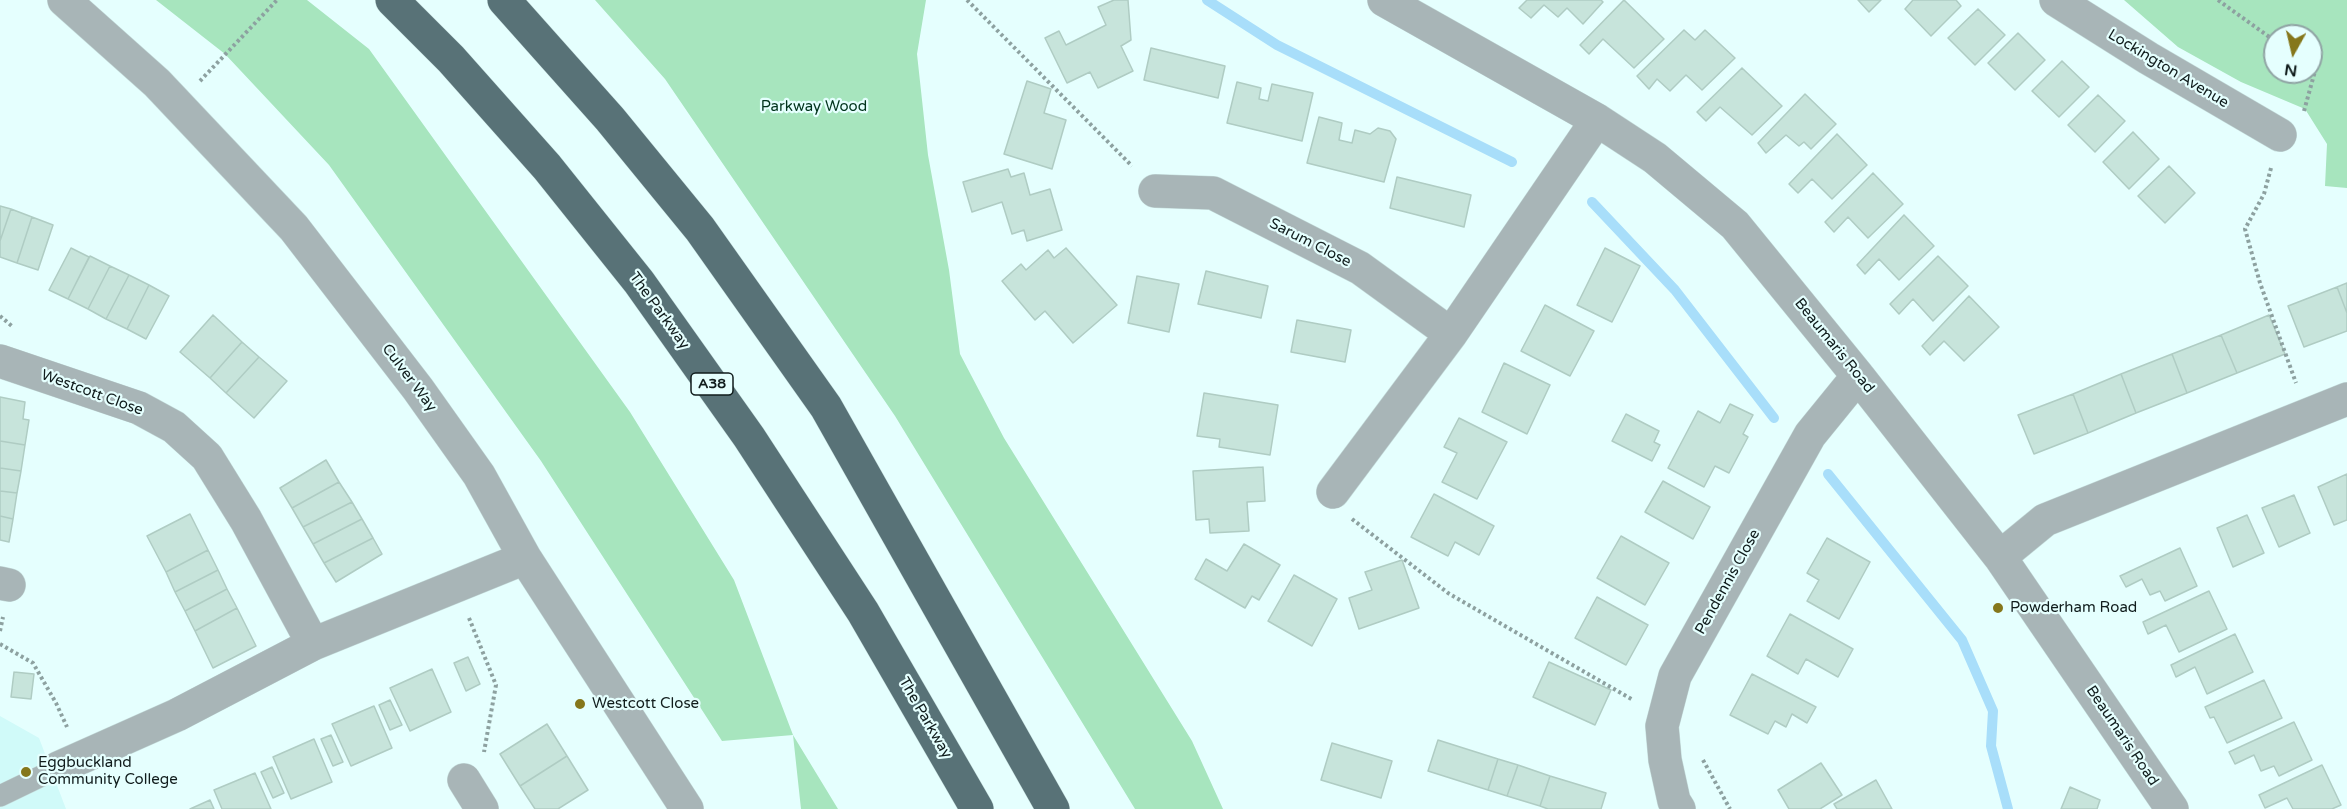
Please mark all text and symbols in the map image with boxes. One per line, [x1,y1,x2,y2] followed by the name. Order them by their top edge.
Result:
[2263,24,2323,84] north arrow
[2104,26,2232,112] street label: Lockington Avenue
[2283,59,2299,81] text: N
[761,98,867,116] park label: Parkway Wood
[1266,215,1354,271] street label: Sarum Close
[625,269,693,353] street label: The Parkway
[1790,295,1878,397] street label: Beaumaris Road
[378,341,440,415] street label: Culver Way
[39,366,145,420] street label: Westcott Close
[691,373,733,395] road number: A38
[1692,526,1764,638] street label: Pendennis Close
[2010,599,2137,617] place label: Powderham Road
[1991,601,2005,615] marker: Powderham Road
[895,674,955,762] street label: The Parkway
[2082,683,2162,789] street label: Beaumaris Road
[592,695,699,713] place label: Westcott Close
[573,697,587,711] marker: Westcott Close
[38,754,178,789] place label: Eggbuckland Community College
[19,765,33,779] marker: Eggbuckland Community College

